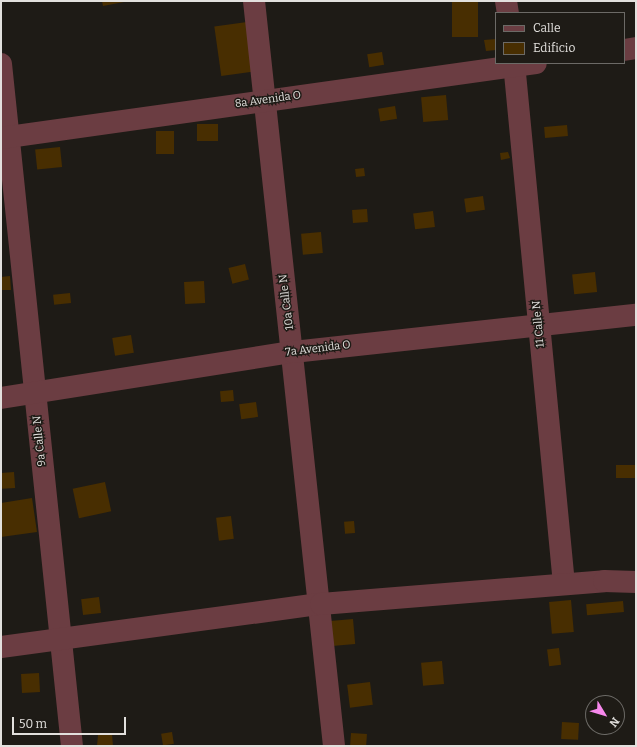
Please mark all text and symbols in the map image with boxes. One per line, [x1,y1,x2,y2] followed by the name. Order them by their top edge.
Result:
[495,12,625,64] legend
[533,21,561,35] text: Calle
[533,41,575,55] text: Edificio
[234,89,302,111] street label: 8a Avenida O
[277,273,297,331] street label: 10a Calle N
[530,300,548,348] street label: 11 Calle N
[285,338,351,360] street label: 7a Avenida O
[31,415,49,467] street label: 9a Calle N
[585,695,625,735] north arrow
[14,709,128,735] scale bar
[606,715,622,729] text: N
[19,717,47,731] text: 50 m

